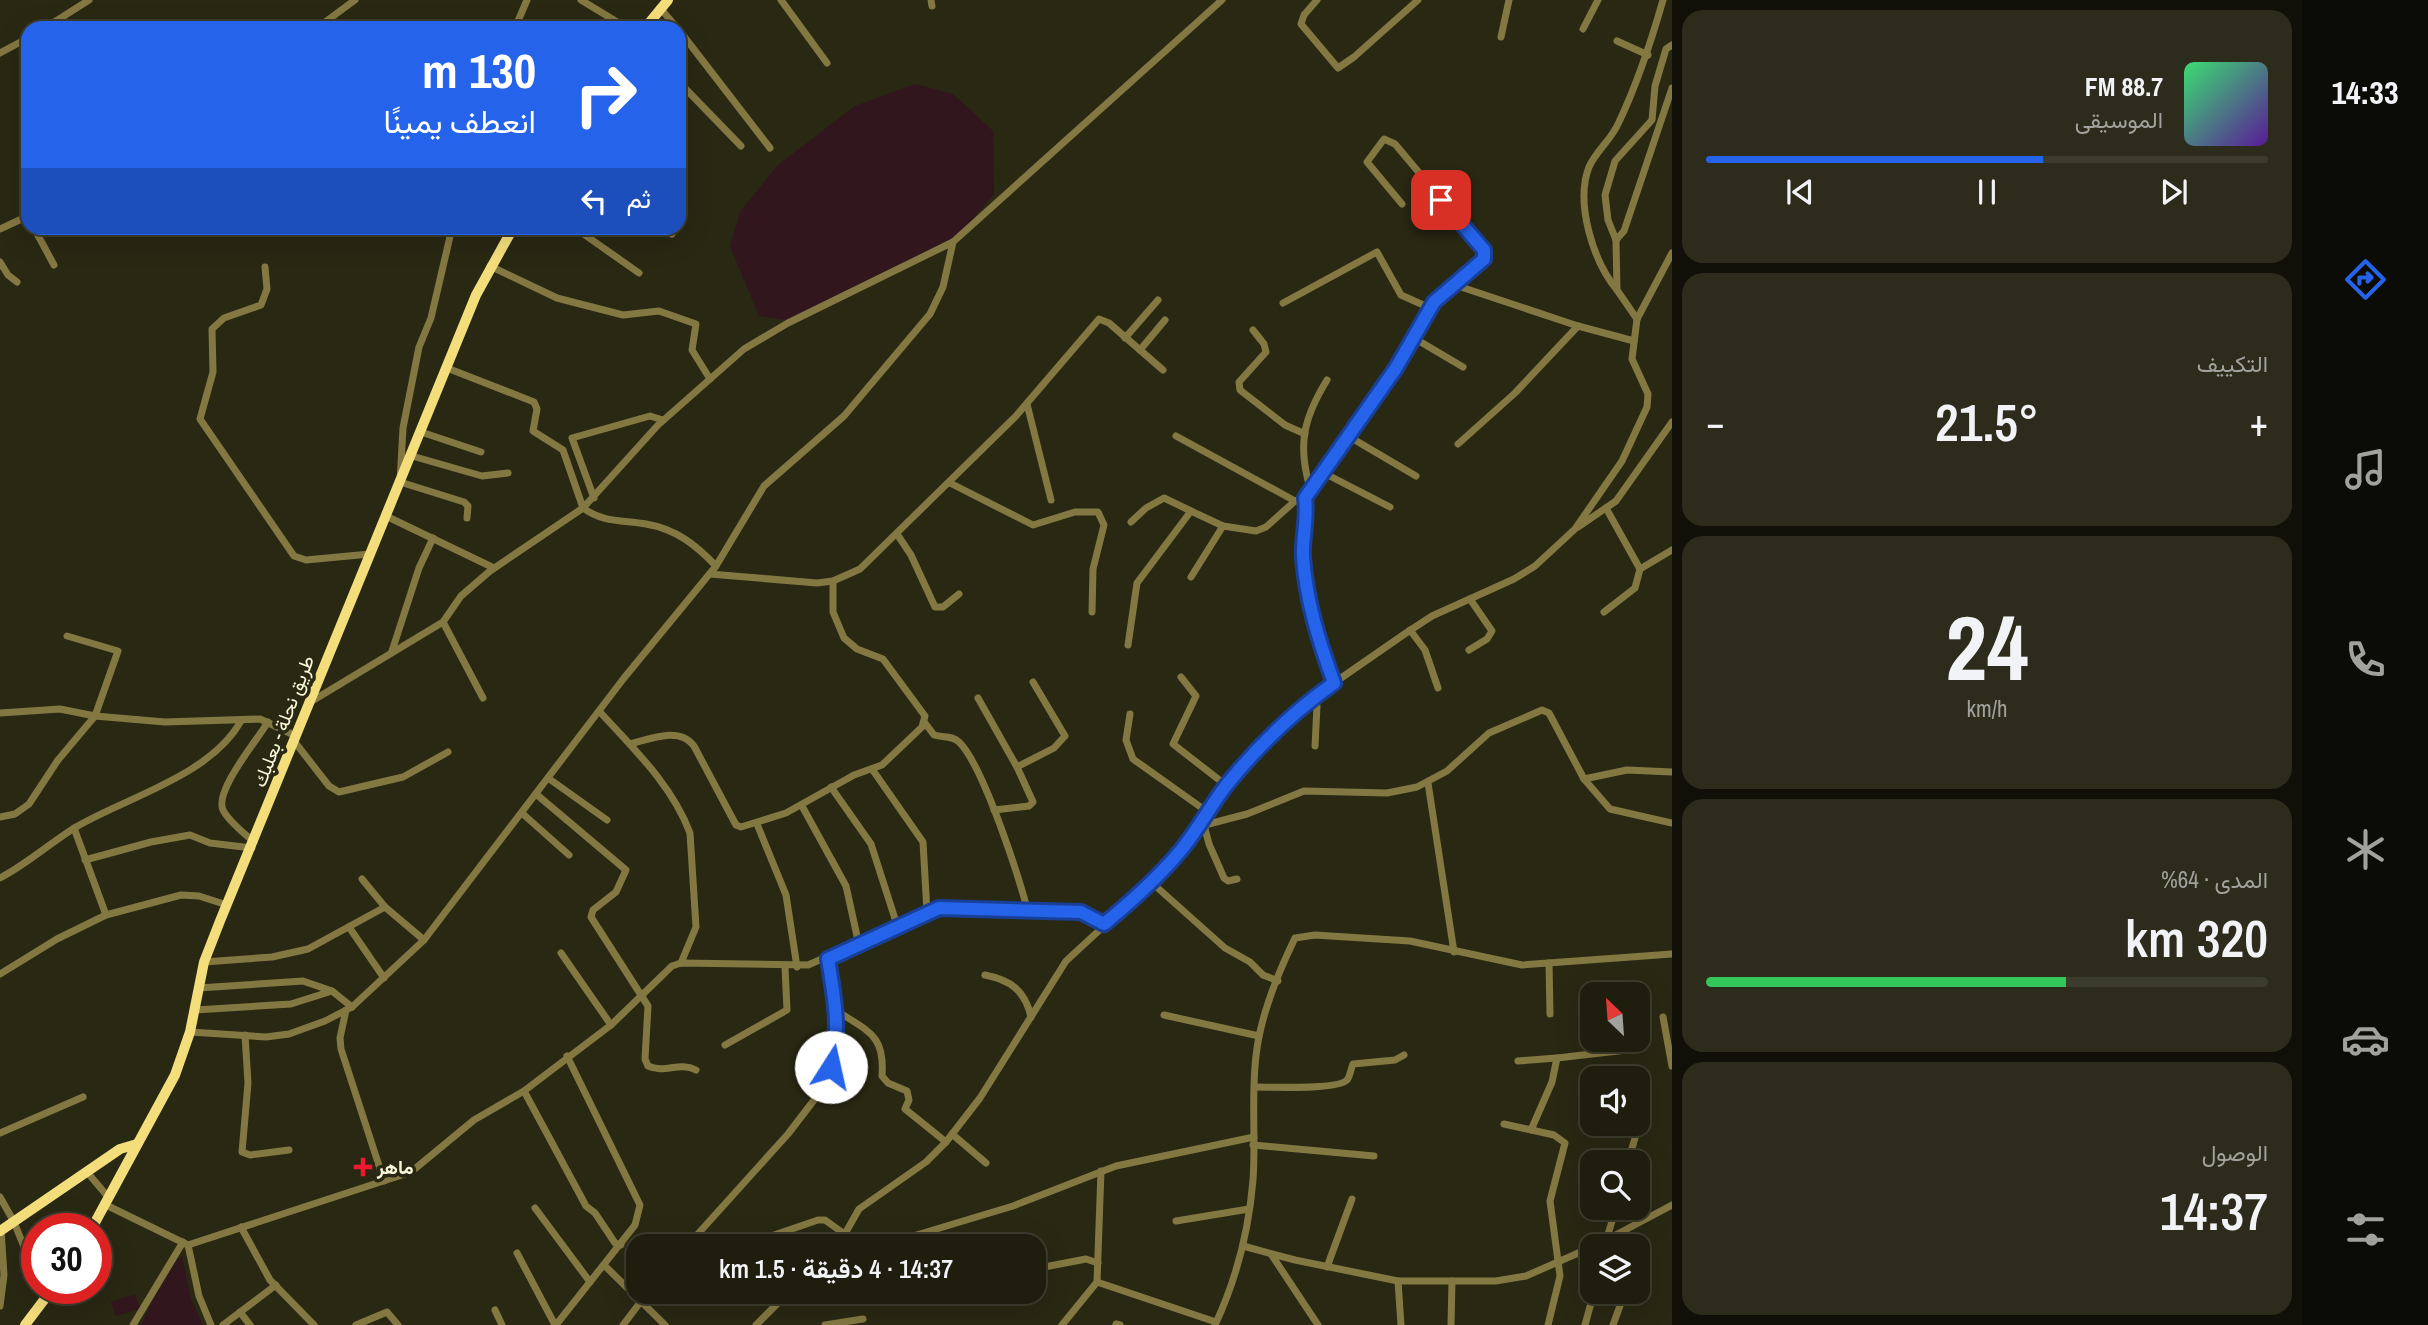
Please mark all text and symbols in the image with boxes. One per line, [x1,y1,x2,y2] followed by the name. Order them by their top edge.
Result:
[422,37,536,103] text: 130 m
[560,49,651,140] icon: right
[2085,69,2163,104] text: 88.7 FM
[2331,71,2399,114] text: 14:33
[383,100,536,143] text: انعطف يمينًا
[2075,104,2163,135] text: الموسيقى
[1411,170,1471,230] pin
[1781,173,1819,211] icon: previous
[1968,173,2006,211] icon: pause
[2155,173,2193,211] icon: next
[627,181,651,216] text: ثم
[1422,181,1460,219] icon: arrive
[575,182,613,220] icon: left
[2341,255,2390,304] icon: directions
[2197,348,2268,379] text: التكييف
[1935,387,2039,457] text: 21.5°
[1706,397,1724,448] text: −
[2250,397,2268,448] text: +
[2341,445,2390,494] icon: music
[1946,586,2029,708] text: 24
[2341,635,2390,684] icon: phone
[246,651,320,791] street label: طريق نحلة - بعلبك
[1967,693,2007,724] text: km/h
[2341,825,2390,874] icon: climate
[2161,864,2268,895] text: المدى · 64%
[2125,903,2268,973] text: 320 km
[1580,982,1650,1052] north arrow
[1580,982,1650,1304] map controls
[2341,1015,2390,1064] icon: car
[794,1030,868,1104] position arrow
[1580,1066,1650,1136] button: sound
[2202,1137,2268,1168] text: الوصول
[1580,1150,1650,1220] button: search
[376,1154,413,1180] place label: ماهر
[355,1159,371,1175] marker: ماهر
[2160,1176,2268,1246] text: 14:37
[2341,1205,2390,1254] icon: filters
[21,1213,112,1304] speed limit sign: 30
[1580,1234,1650,1304] button: layers
[719,1251,953,1286] text: 14:37 · 4 دقيقة · 1.5 km

